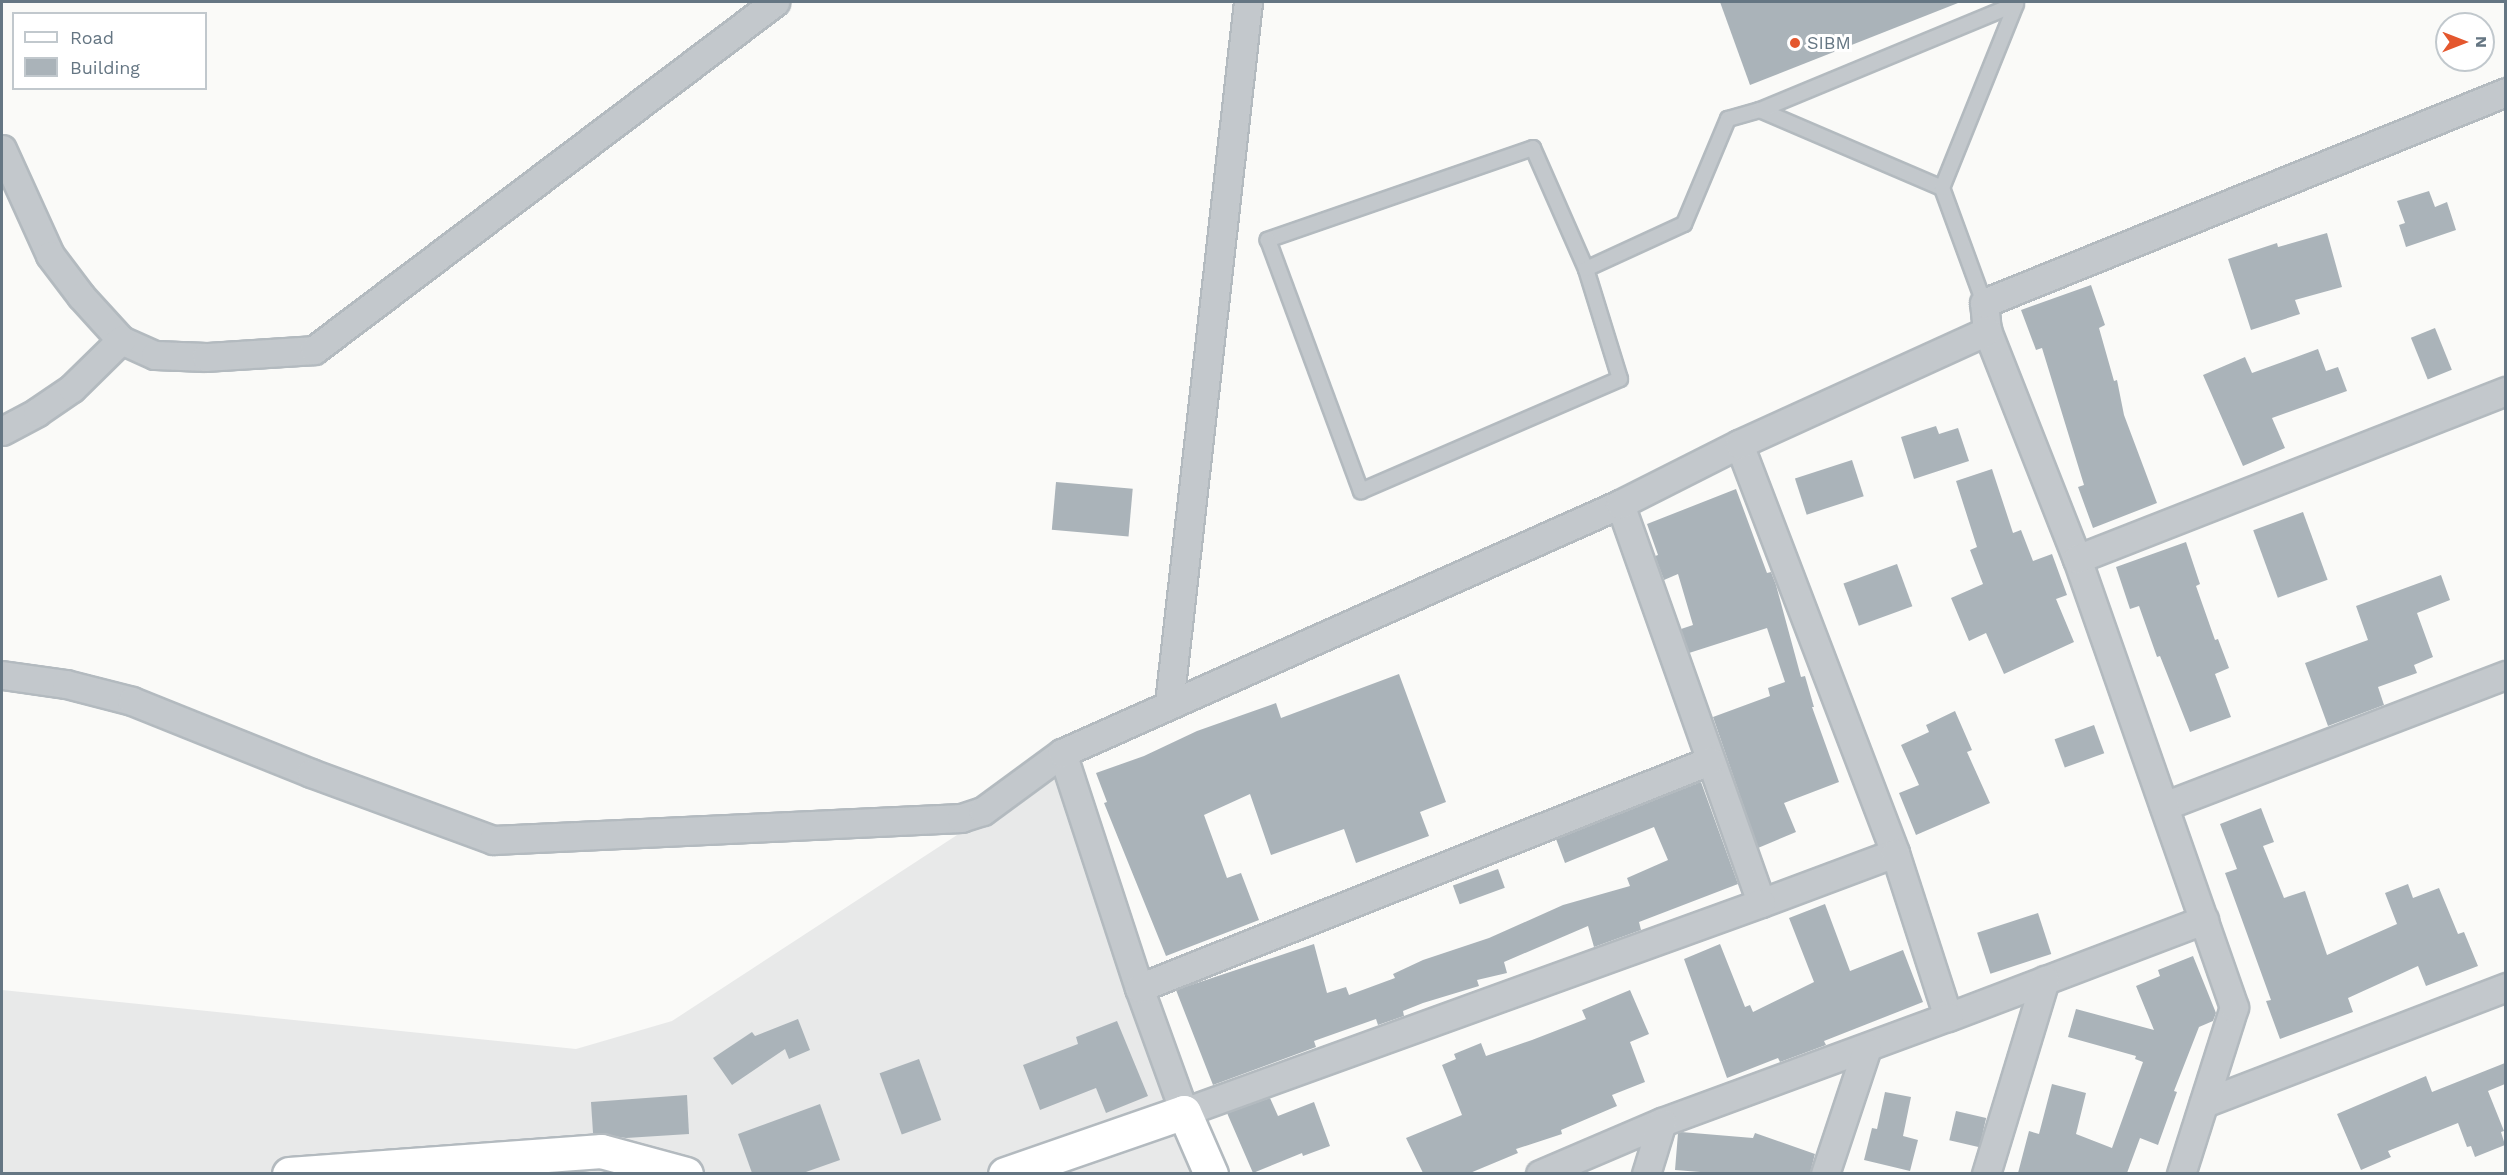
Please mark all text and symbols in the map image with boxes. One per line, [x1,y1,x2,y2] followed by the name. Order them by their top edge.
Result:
[12,12,207,90] legend
[2435,12,2495,72] north arrow
[70,27,114,48] text: Road
[1807,32,1851,54] place label: SIBM
[1788,36,1802,50] marker: SIBM
[2472,36,2491,48] text: N
[70,57,140,78] text: Building

